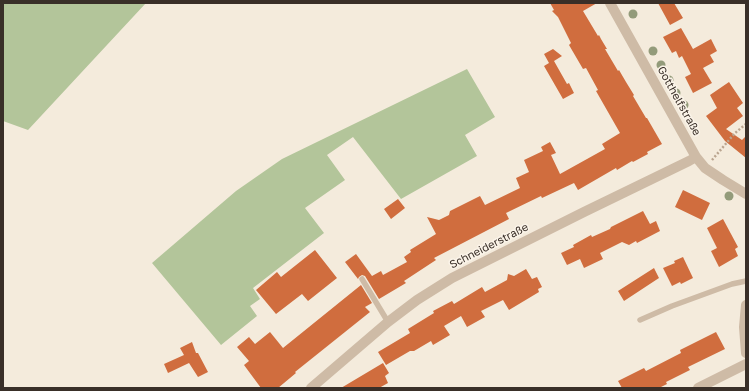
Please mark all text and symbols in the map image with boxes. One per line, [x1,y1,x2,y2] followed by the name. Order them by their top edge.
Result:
[655,64,703,138] street label: Gotthelfstraße
[447,220,531,272] street label: Schneiderstraße

